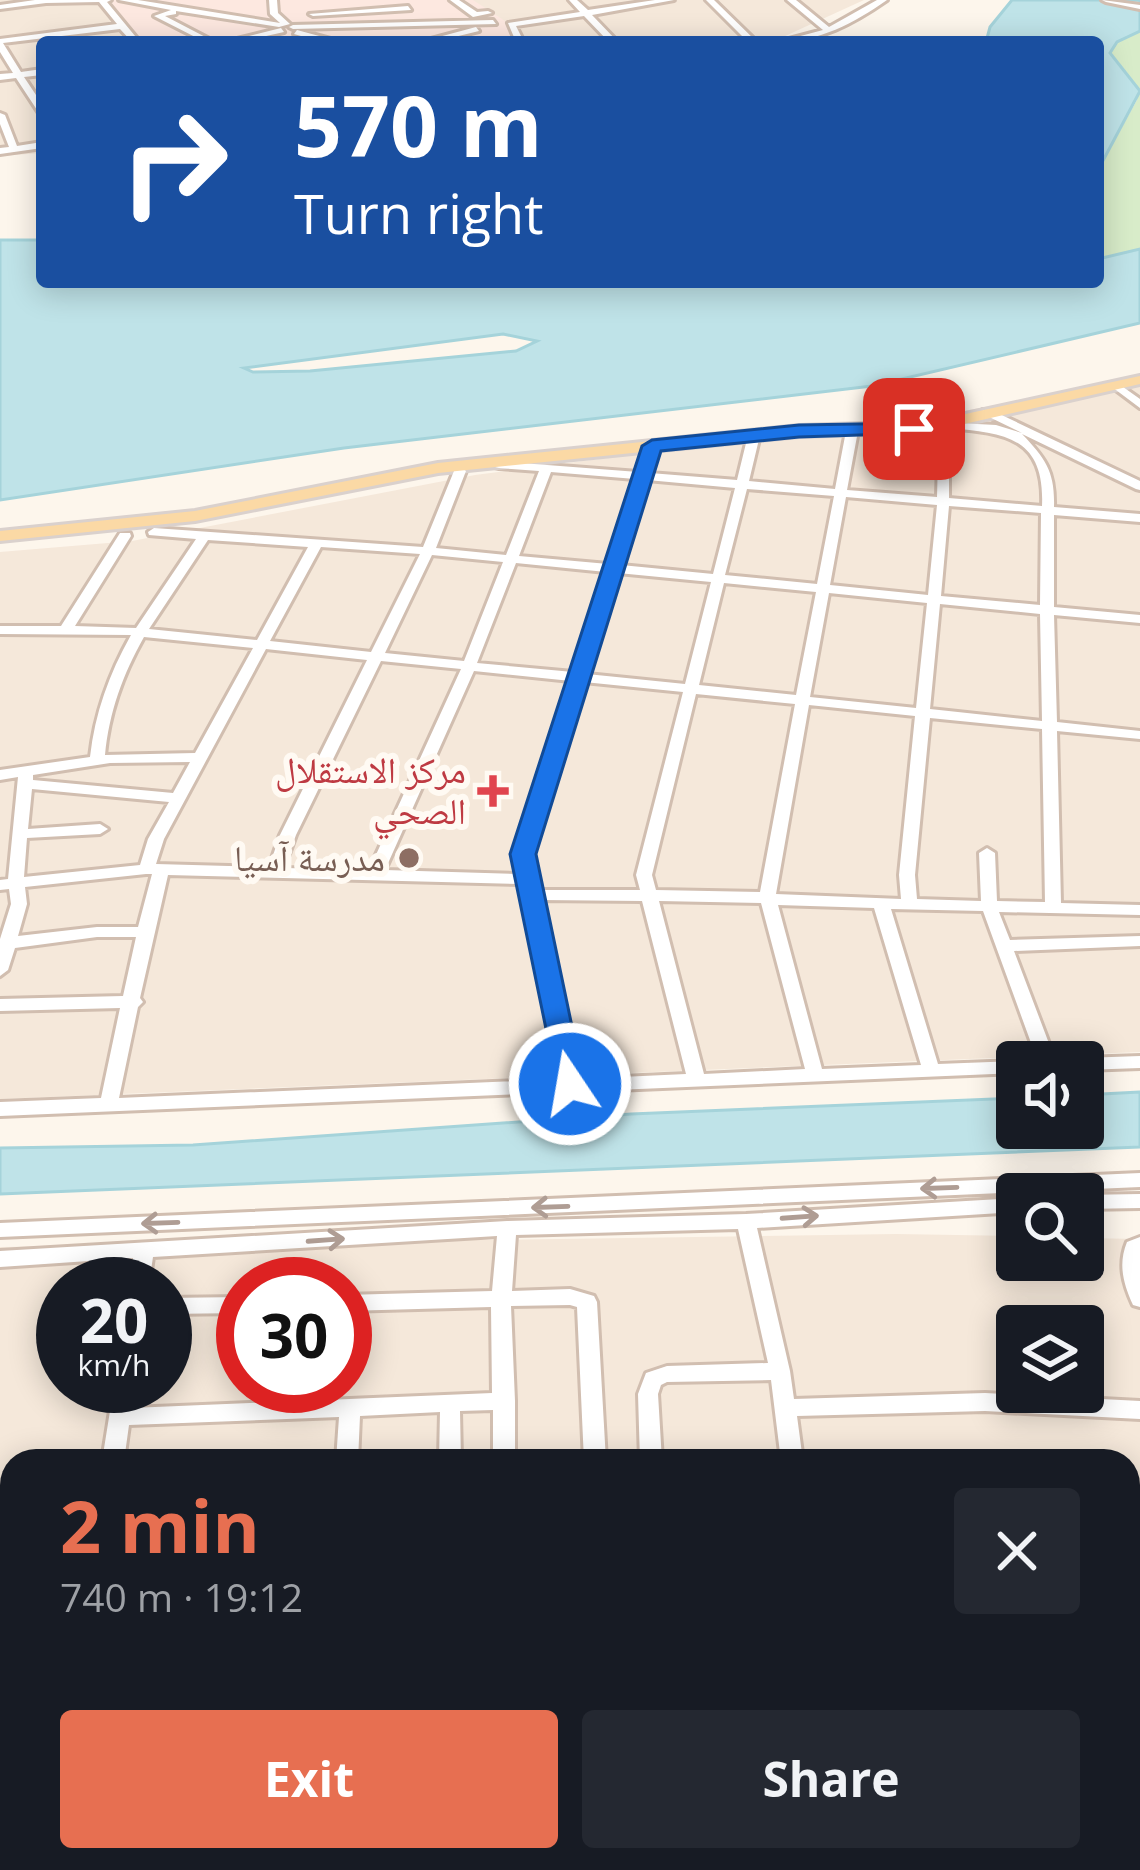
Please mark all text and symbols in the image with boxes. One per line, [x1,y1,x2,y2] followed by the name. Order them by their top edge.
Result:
[294,67,542,182] text: 570 m
[96,84,252,240] icon: right
[294,176,543,250] text: Turn right
[863,378,965,480] pin
[881,396,947,462] icon: arrive
[275,745,466,840] place label: مركز الاستقلال الصحي
[477,775,509,807] marker: مركز الاستقلال الصحي
[234,833,385,882] place label: مدرسة آسيا
[396,845,422,871] marker: مدرسة آسيا
[507,1021,633,1147] position arrow
[996,1041,1104,1413] map controls
[996,1041,1104,1149] button: sound
[996,1173,1104,1281] button: search
[920,1177,959,1200] one-way arrow
[531,1196,570,1219] one-way arrow
[780,1206,819,1229] one-way arrow
[141,1212,180,1235] one-way arrow
[306,1229,345,1252] one-way arrow
[216,1257,372,1413] speed limit sign: 30
[80,1279,148,1361] text: 20
[996,1305,1104,1413] button: layers
[78,1344,150,1385] text: km/h
[60,1476,260,1574] text: 2 min
[954,1488,1080,1614] button: close
[60,1570,303,1623] text: 740 m · 19:12
[60,1710,558,1848] button: Exit
[582,1710,1080,1848] button: Share

